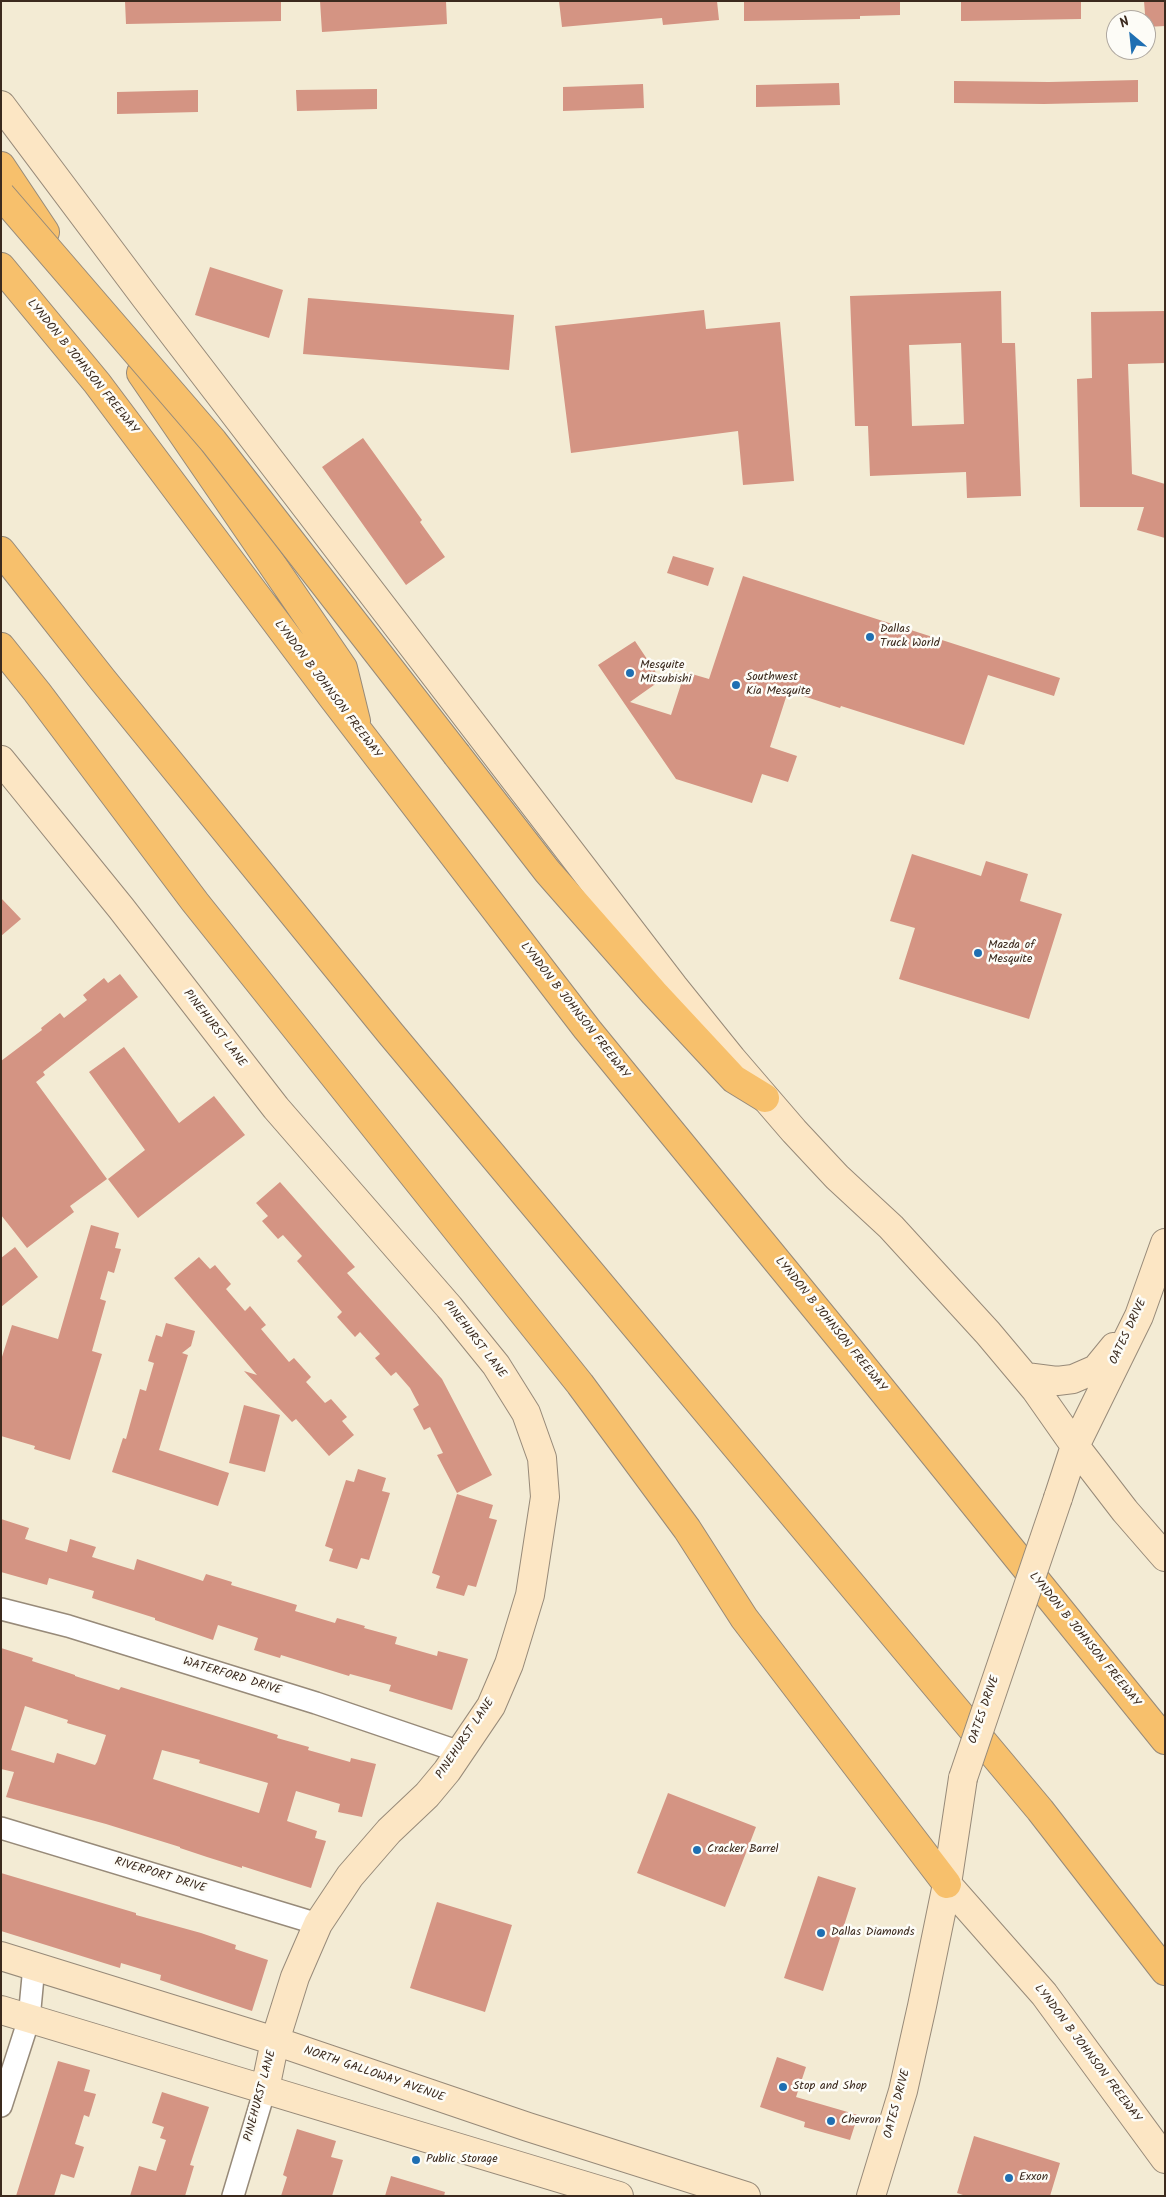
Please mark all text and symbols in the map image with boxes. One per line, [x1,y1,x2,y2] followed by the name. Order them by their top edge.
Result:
[1106,10,1156,60] north arrow
[1115,11,1133,34] text: N
[23,297,141,437] street label: LYNDON B JOHNSON FREEWAY
[270,618,384,762] street label: LYNDON B JOHNSON FREEWAY
[880,623,940,651] place label: Dallas Truck World
[864,631,876,643] marker: Dallas Truck World
[640,659,691,687] place label: Mesquite Mitsubishi
[624,667,636,679] marker: Mesquite Mitsubishi
[746,671,811,699] place label: Southwest Kia Mesquite
[730,679,742,691] marker: Southwest Kia Mesquite
[988,939,1035,967] place label: Mazda of Mesquite
[516,940,632,1082] street label: LYNDON B JOHNSON FREEWAY
[972,947,984,959] marker: Mazda of Mesquite
[179,987,249,1071] street label: PINEHURST LANE
[771,1255,889,1395] street label: LYNDON B JOHNSON FREEWAY
[1107,1297,1151,1367] street label: OATES DRIVE
[439,1298,509,1382] street label: PINEHURST LANE
[1025,1570,1143,1710] street label: LYNDON B JOHNSON FREEWAY
[181,1655,283,1699] street label: WATERFORD DRIVE
[967,1674,1003,1746] street label: OATES DRIVE
[434,1696,498,1782] street label: PINEHURST LANE
[707,1843,778,1857] place label: Cracker Barrel
[691,1844,703,1856] marker: Cracker Barrel
[112,1855,208,1897] street label: RIVERPORT DRIVE
[831,1926,915,1940] place label: Dallas Diamonds
[815,1927,827,1939] marker: Dallas Diamonds
[1030,1982,1144,2126] street label: LYNDON B JOHNSON FREEWAY
[302,2044,446,2106] street label: NORTH GALLOWAY AVENUE
[242,2049,280,2143] street label: PINEHURST LANE
[882,2068,914,2140] street label: OATES DRIVE
[793,2080,867,2094] place label: Stop and Shop
[777,2081,789,2093] marker: Stop and Shop
[841,2114,881,2128] place label: Chevron
[825,2115,837,2127] marker: Chevron
[426,2153,498,2167] place label: Public Storage
[410,2154,422,2166] marker: Public Storage
[1019,2171,1048,2185] place label: Exxon
[1003,2172,1015,2184] marker: Exxon

